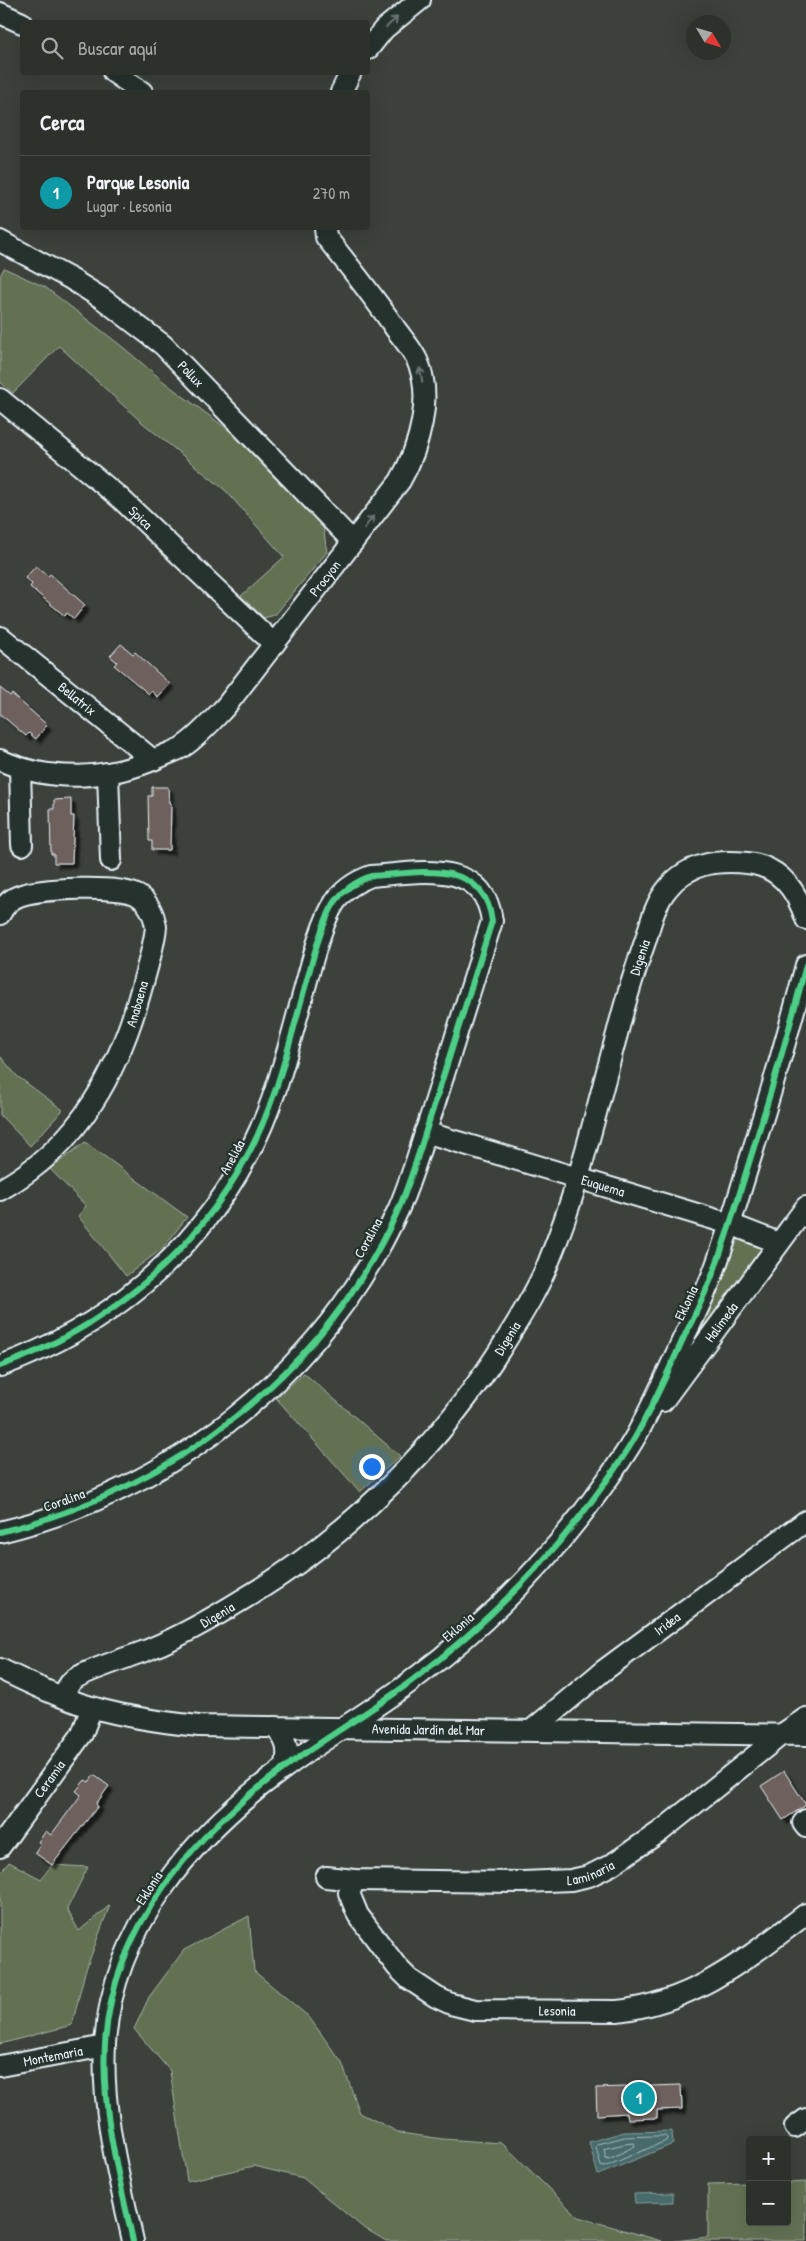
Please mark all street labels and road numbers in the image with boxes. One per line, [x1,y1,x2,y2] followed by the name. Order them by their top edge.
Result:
[174,356,209,391] street label: Pollux
[125,501,157,534] street label: Spica
[304,556,345,600] street label: Procyon
[54,677,101,719] street label: Bellatrix
[624,936,654,977] street label: Digenia
[121,978,152,1029] street label: Anabaena
[214,1136,249,1177] street label: Anelida
[579,1170,628,1201] street label: Euquema
[349,1214,387,1261] street label: Coralina
[669,1282,702,1323] street label: Eklonia
[700,1298,742,1346] street label: Halimeda
[489,1317,525,1359] street label: Digenia
[40,1483,88,1516] street label: Coralina
[197,1597,238,1632] street label: Digenia
[438,1607,478,1646] street label: Eklonia
[650,1607,684,1639] street label: Iridea
[372,1719,486,1739] street label: Avenida Jardín del Mar
[29,1756,69,1801] street label: Ceramia
[567,1855,618,1889] street label: Laminaria
[131,1867,167,1908] street label: Eklonia
[539,2000,576,2020] street label: Lesonia
[22,2040,85,2070] street label: Montemaria

